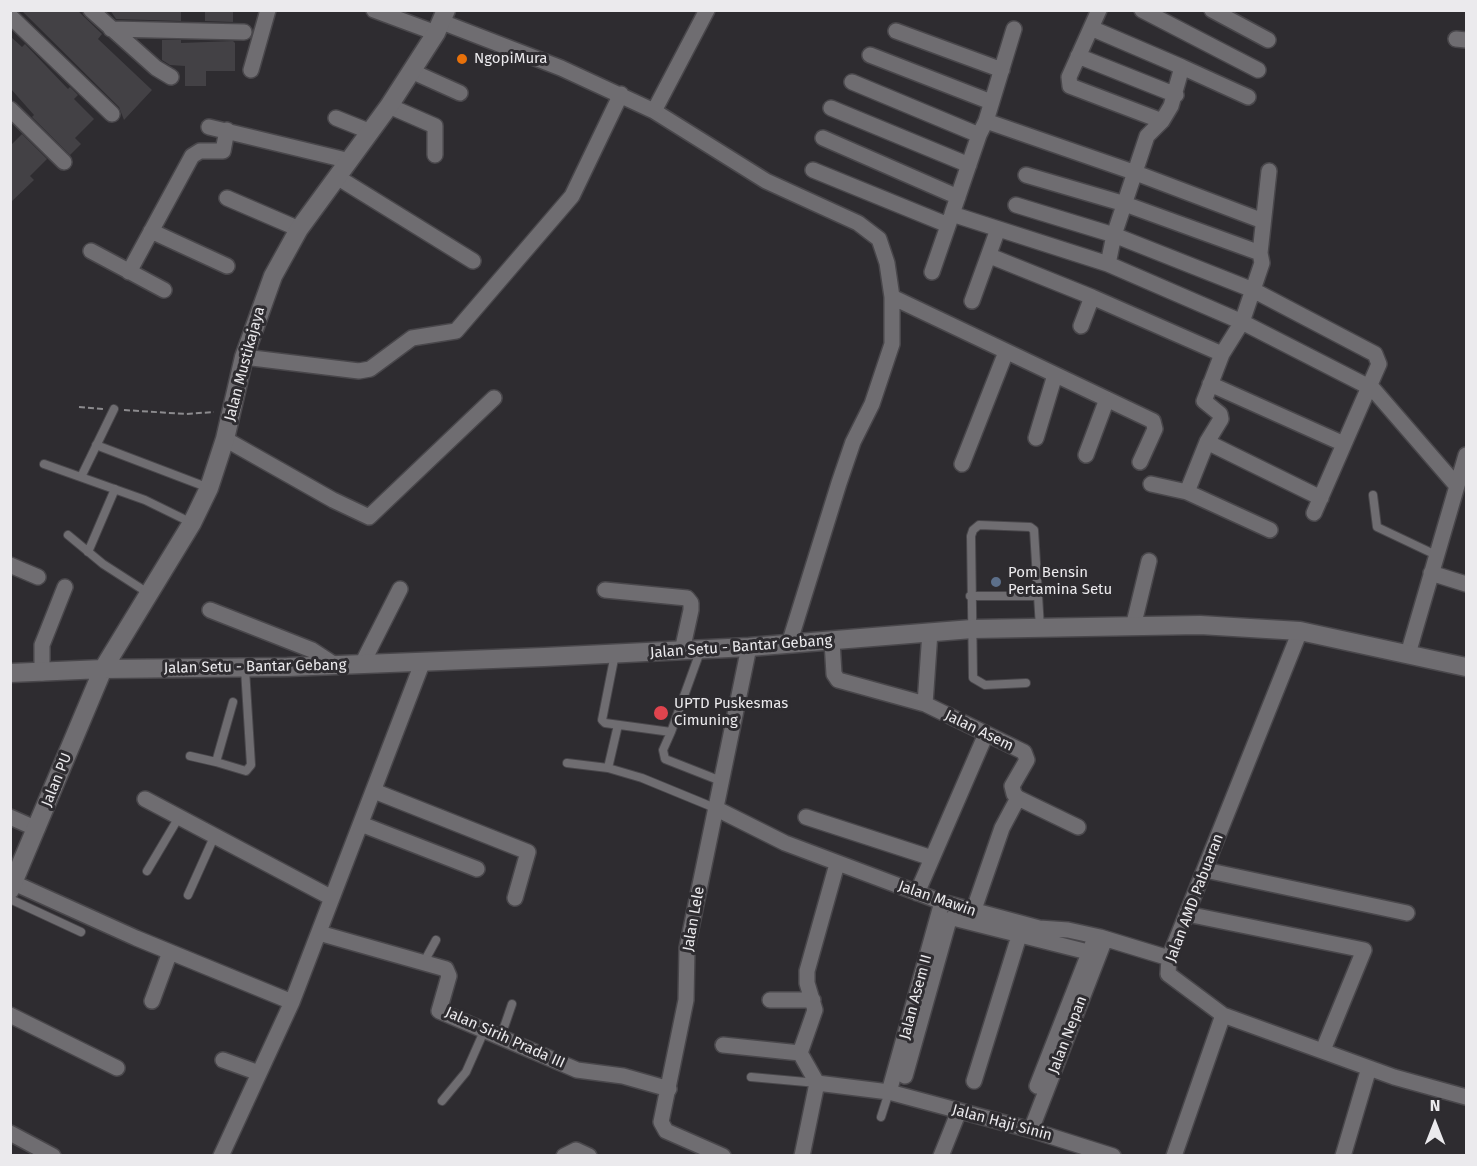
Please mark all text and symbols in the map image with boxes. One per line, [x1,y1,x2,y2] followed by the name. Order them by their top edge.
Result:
[474,50,548,68] place label: NgopiMura
[455,52,469,66] marker: NgopiMura
[221,305,269,423] street label: Jalan Mustikajaya
[1008,564,1112,599] place label: Pom Bensin Pertamina Setu
[989,575,1003,589] marker: Pom Bensin Pertamina Setu
[649,632,833,662] street label: Jalan Setu - Bantar Gebang
[163,656,347,678] street label: Jalan Setu - Bantar Gebang
[674,695,788,730] place label: UPTD Puskesmas Cimuning
[652,704,670,722] marker: UPTD Puskesmas Cimuning
[942,707,1016,755] street label: Jalan Asem
[38,750,76,810] street label: Jalan PU
[1162,831,1228,965] street label: Jalan AMD Pabuaran
[896,877,978,921] street label: Jalan Mawin
[679,885,709,953] street label: Jalan Lele
[896,953,936,1041] street label: Jalan Asem II
[1045,994,1091,1076] street label: Jalan Nepan
[442,1003,568,1073] street label: Jalan Sirih Prada III
[1405,1094,1465,1154] north arrow
[1430,1096,1440,1115] text: N
[950,1101,1054,1145] street label: Jalan Haji Sinin

